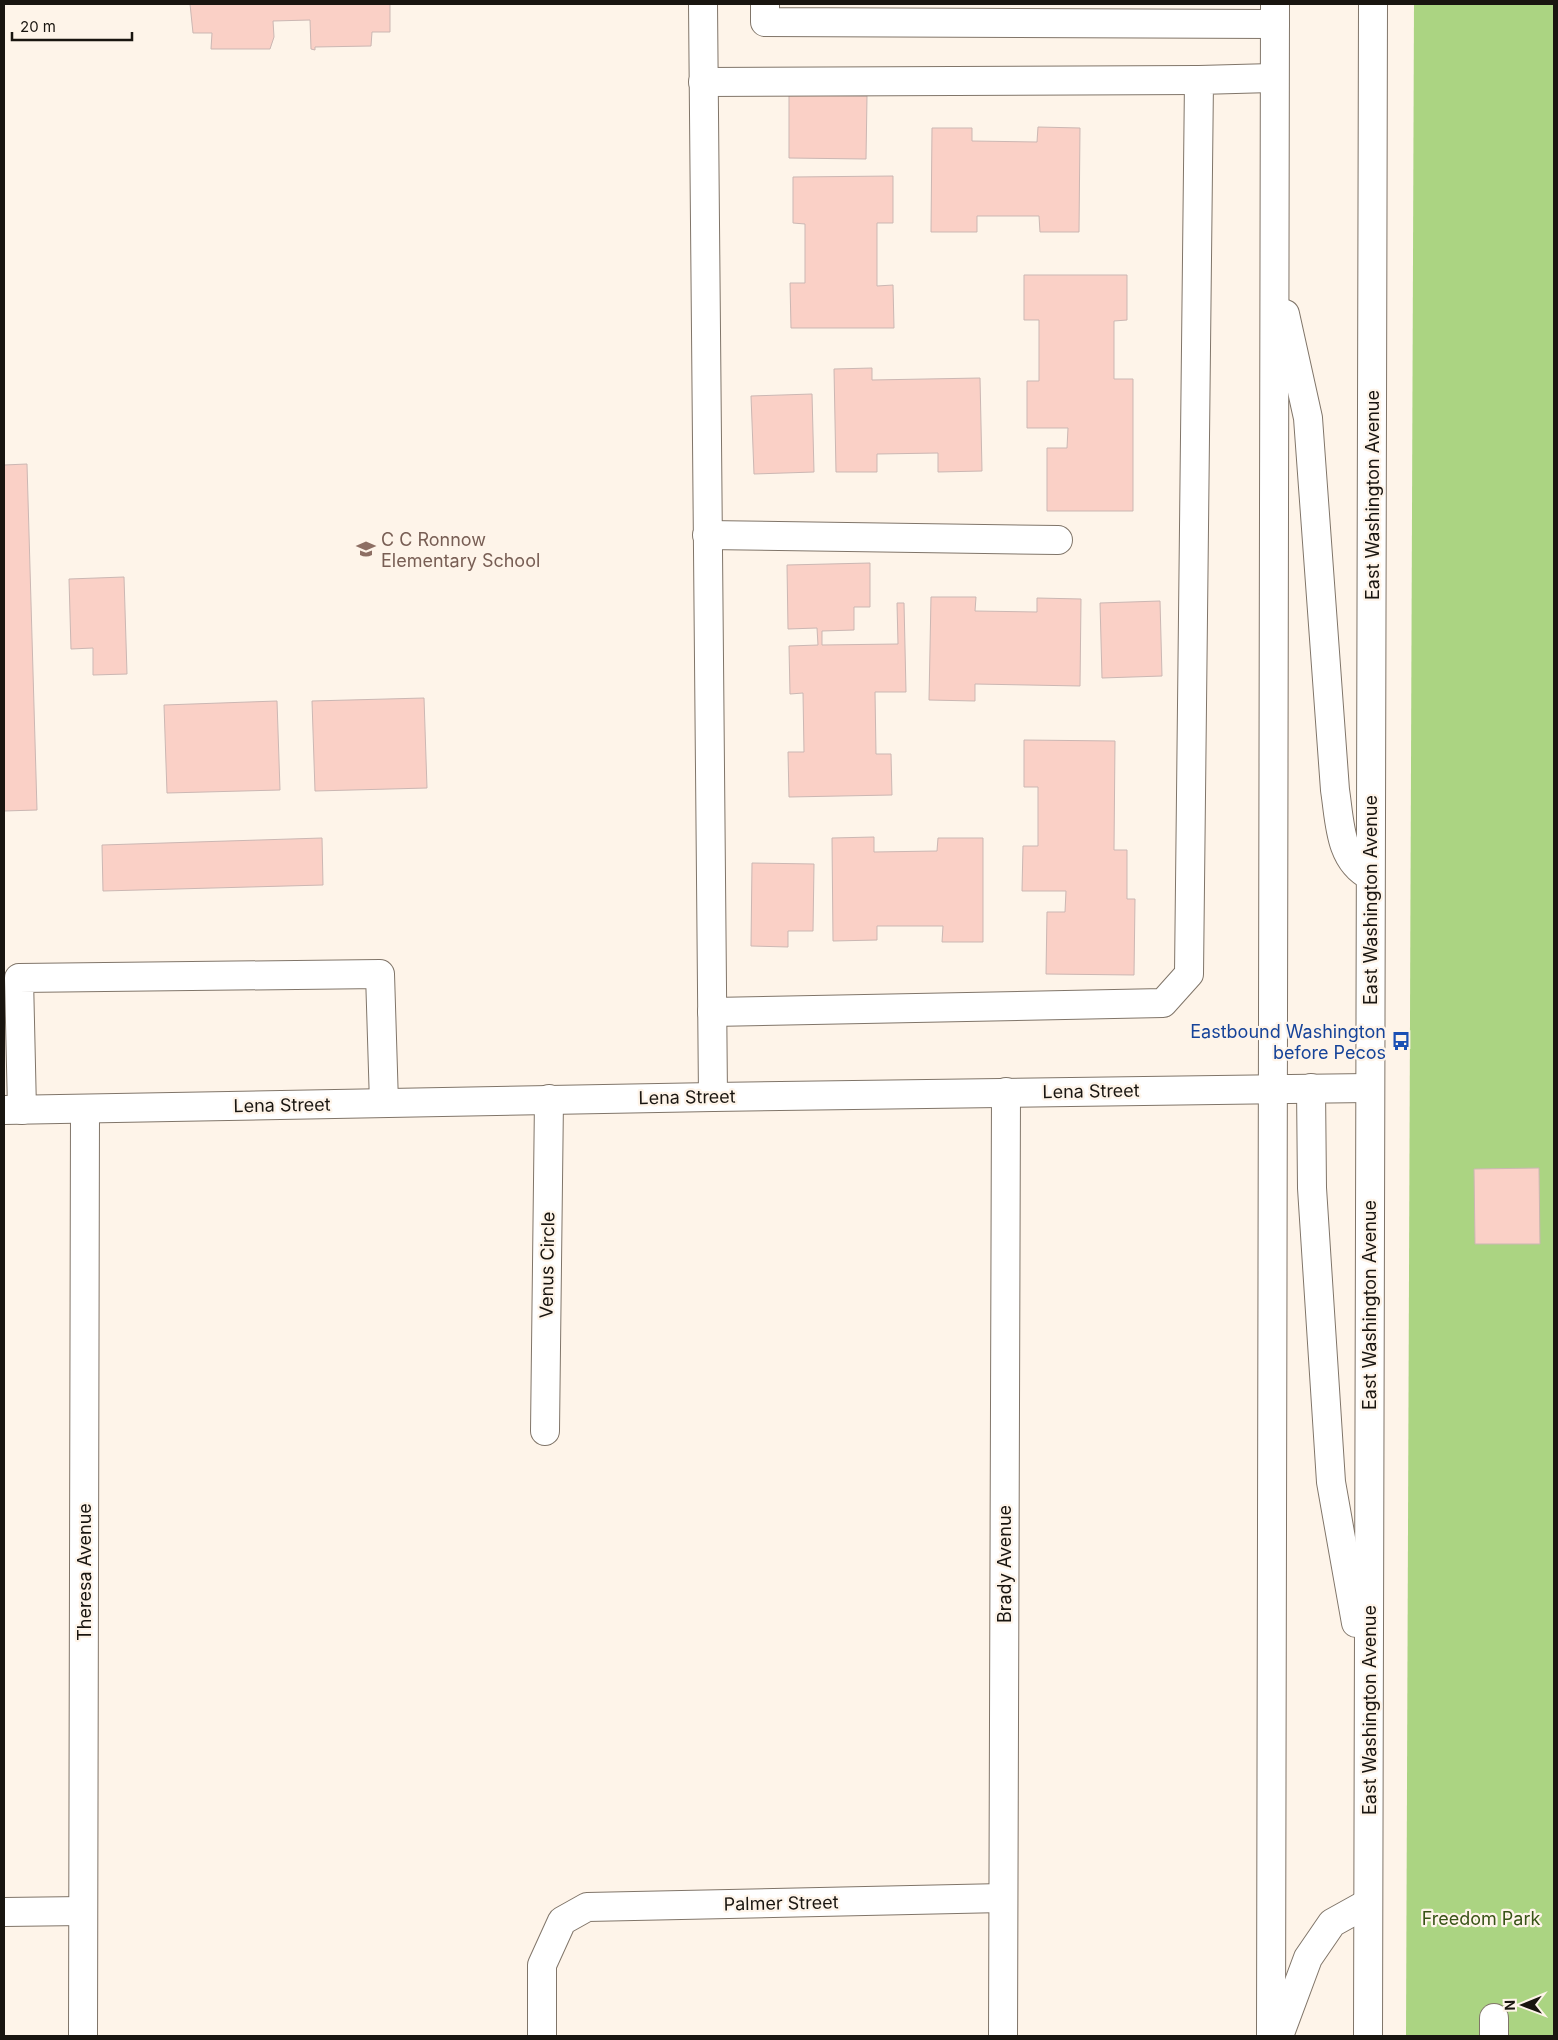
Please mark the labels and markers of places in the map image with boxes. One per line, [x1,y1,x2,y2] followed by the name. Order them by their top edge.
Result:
[381,529,540,571] place label: C C Ronnow Elementary School
[355,538,377,560] school or university icon: C C Ronnow Elementary School
[1190,1021,1386,1063] place label: Eastbound Washington before Pecos
[1390,1030,1412,1052] bus stop icon: Eastbound Washington before Pecos

